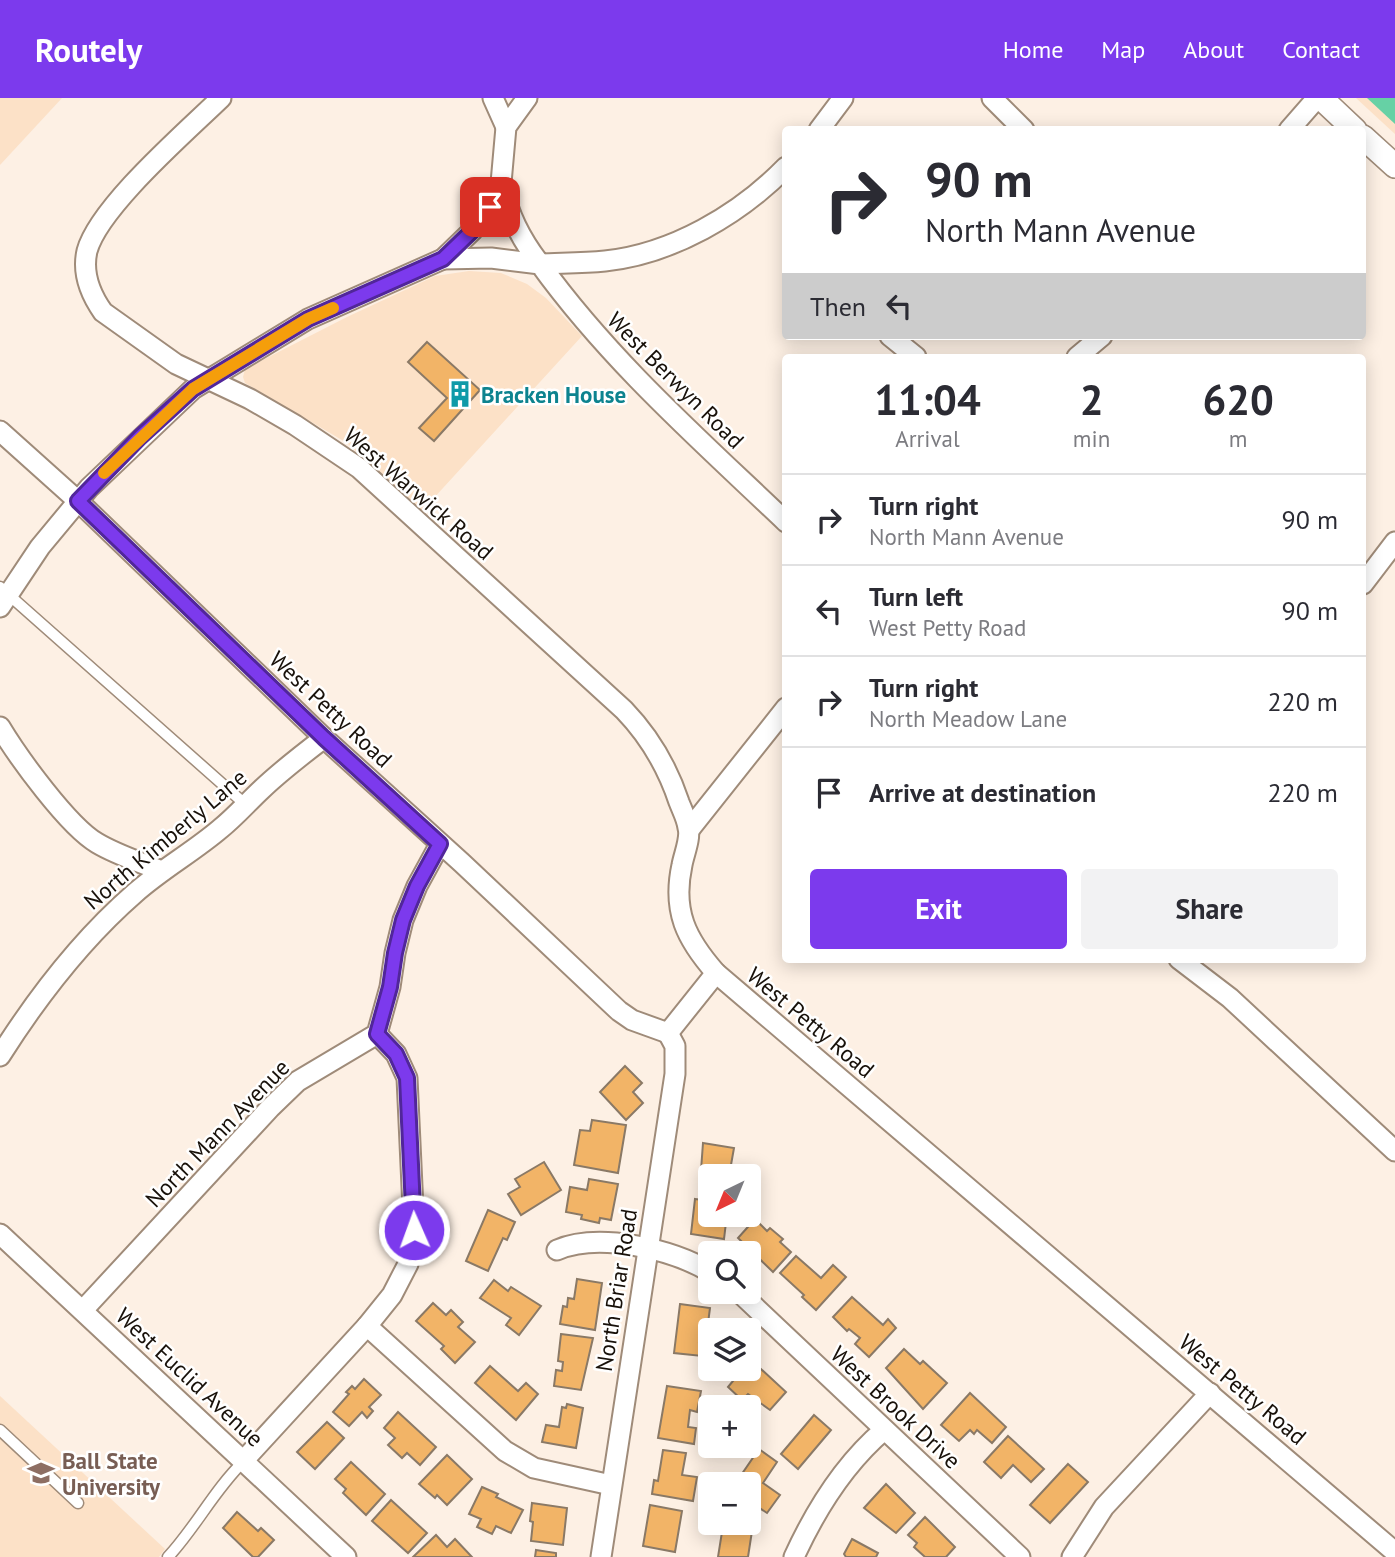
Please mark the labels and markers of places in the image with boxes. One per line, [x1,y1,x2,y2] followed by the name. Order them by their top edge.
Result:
[460,177,520,237] pin
[445,379,475,409] building icon: Bracken House
[481,380,626,409] place label: Bracken House
[62,1446,161,1501] place label: Ball State University
[26,1458,56,1488] school or university icon: Ball State University

